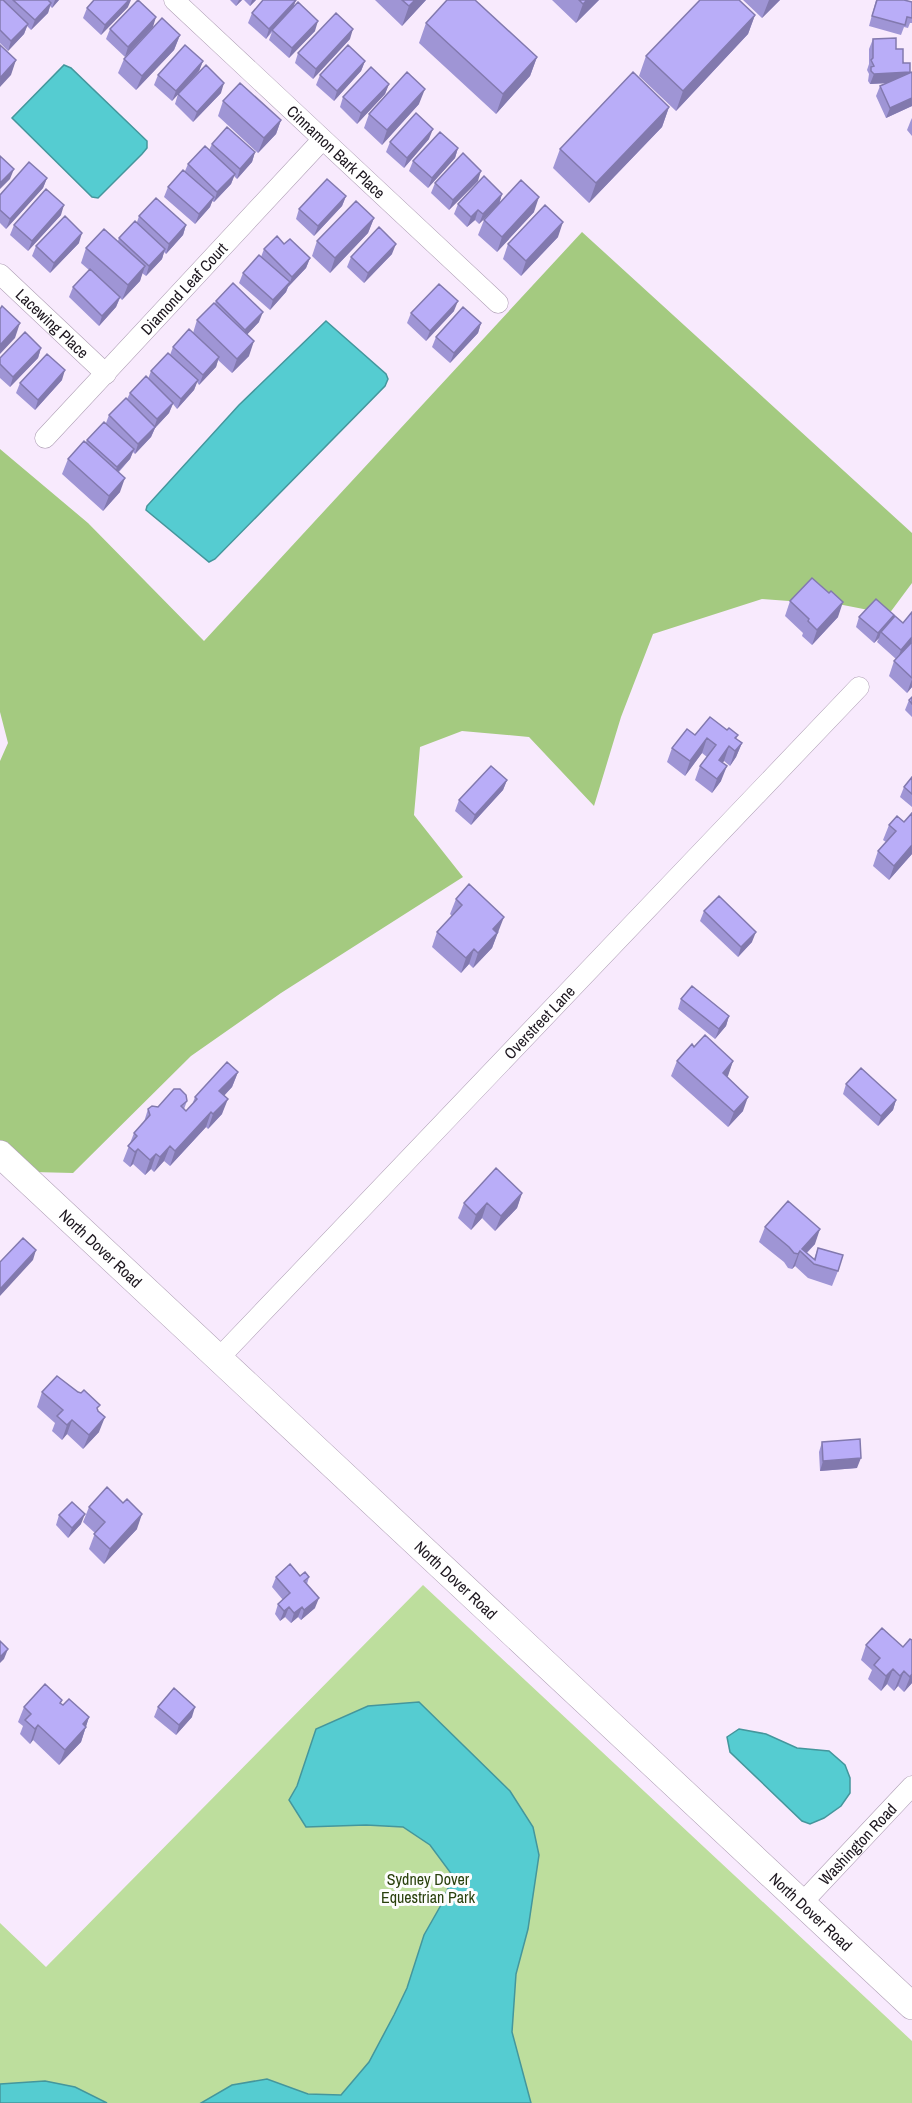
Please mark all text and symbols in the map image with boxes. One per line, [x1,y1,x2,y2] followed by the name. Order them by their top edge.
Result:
[282,100,390,203] street label: Cinnamon Bark Place
[136,238,232,339] street label: Diamond Leaf Court
[11,284,94,363] street label: Lacewing Place
[499,981,580,1064] street label: Overstreet Lane
[55,1204,147,1292] street label: North Dover Road
[410,1536,502,1624] street label: North Dover Road
[814,1798,901,1890] street label: Washington Road
[381,1868,475,1908] park label: Sydney Dover Equestrian Park
[765,1868,857,1956] street label: North Dover Road

